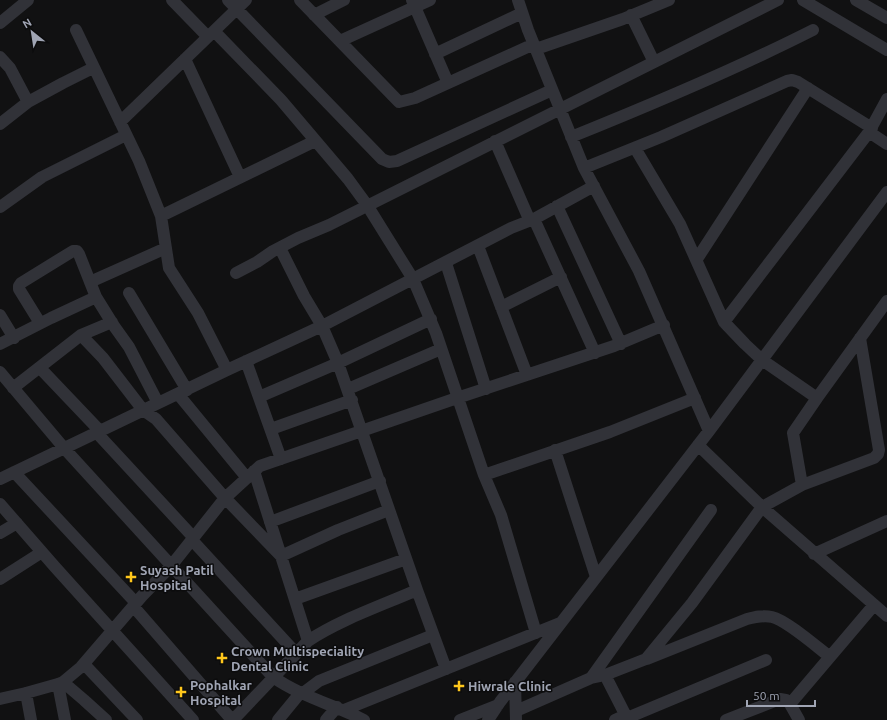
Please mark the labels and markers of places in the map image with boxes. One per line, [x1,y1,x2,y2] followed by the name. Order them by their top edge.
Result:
[140,563,214,592] place label: Suyash Patil Hospital
[125,571,137,583] marker: Suyash Patil Hospital
[231,644,364,673] place label: Crown Multispeciality Dental Clinic
[216,652,228,664] marker: Crown Multispeciality Dental Clinic
[190,678,253,707] place label: Pophalkar Hospital
[468,679,552,693] place label: Hiwrale Clinic
[453,680,465,692] marker: Hiwrale Clinic
[175,686,187,698] marker: Pophalkar Hospital

